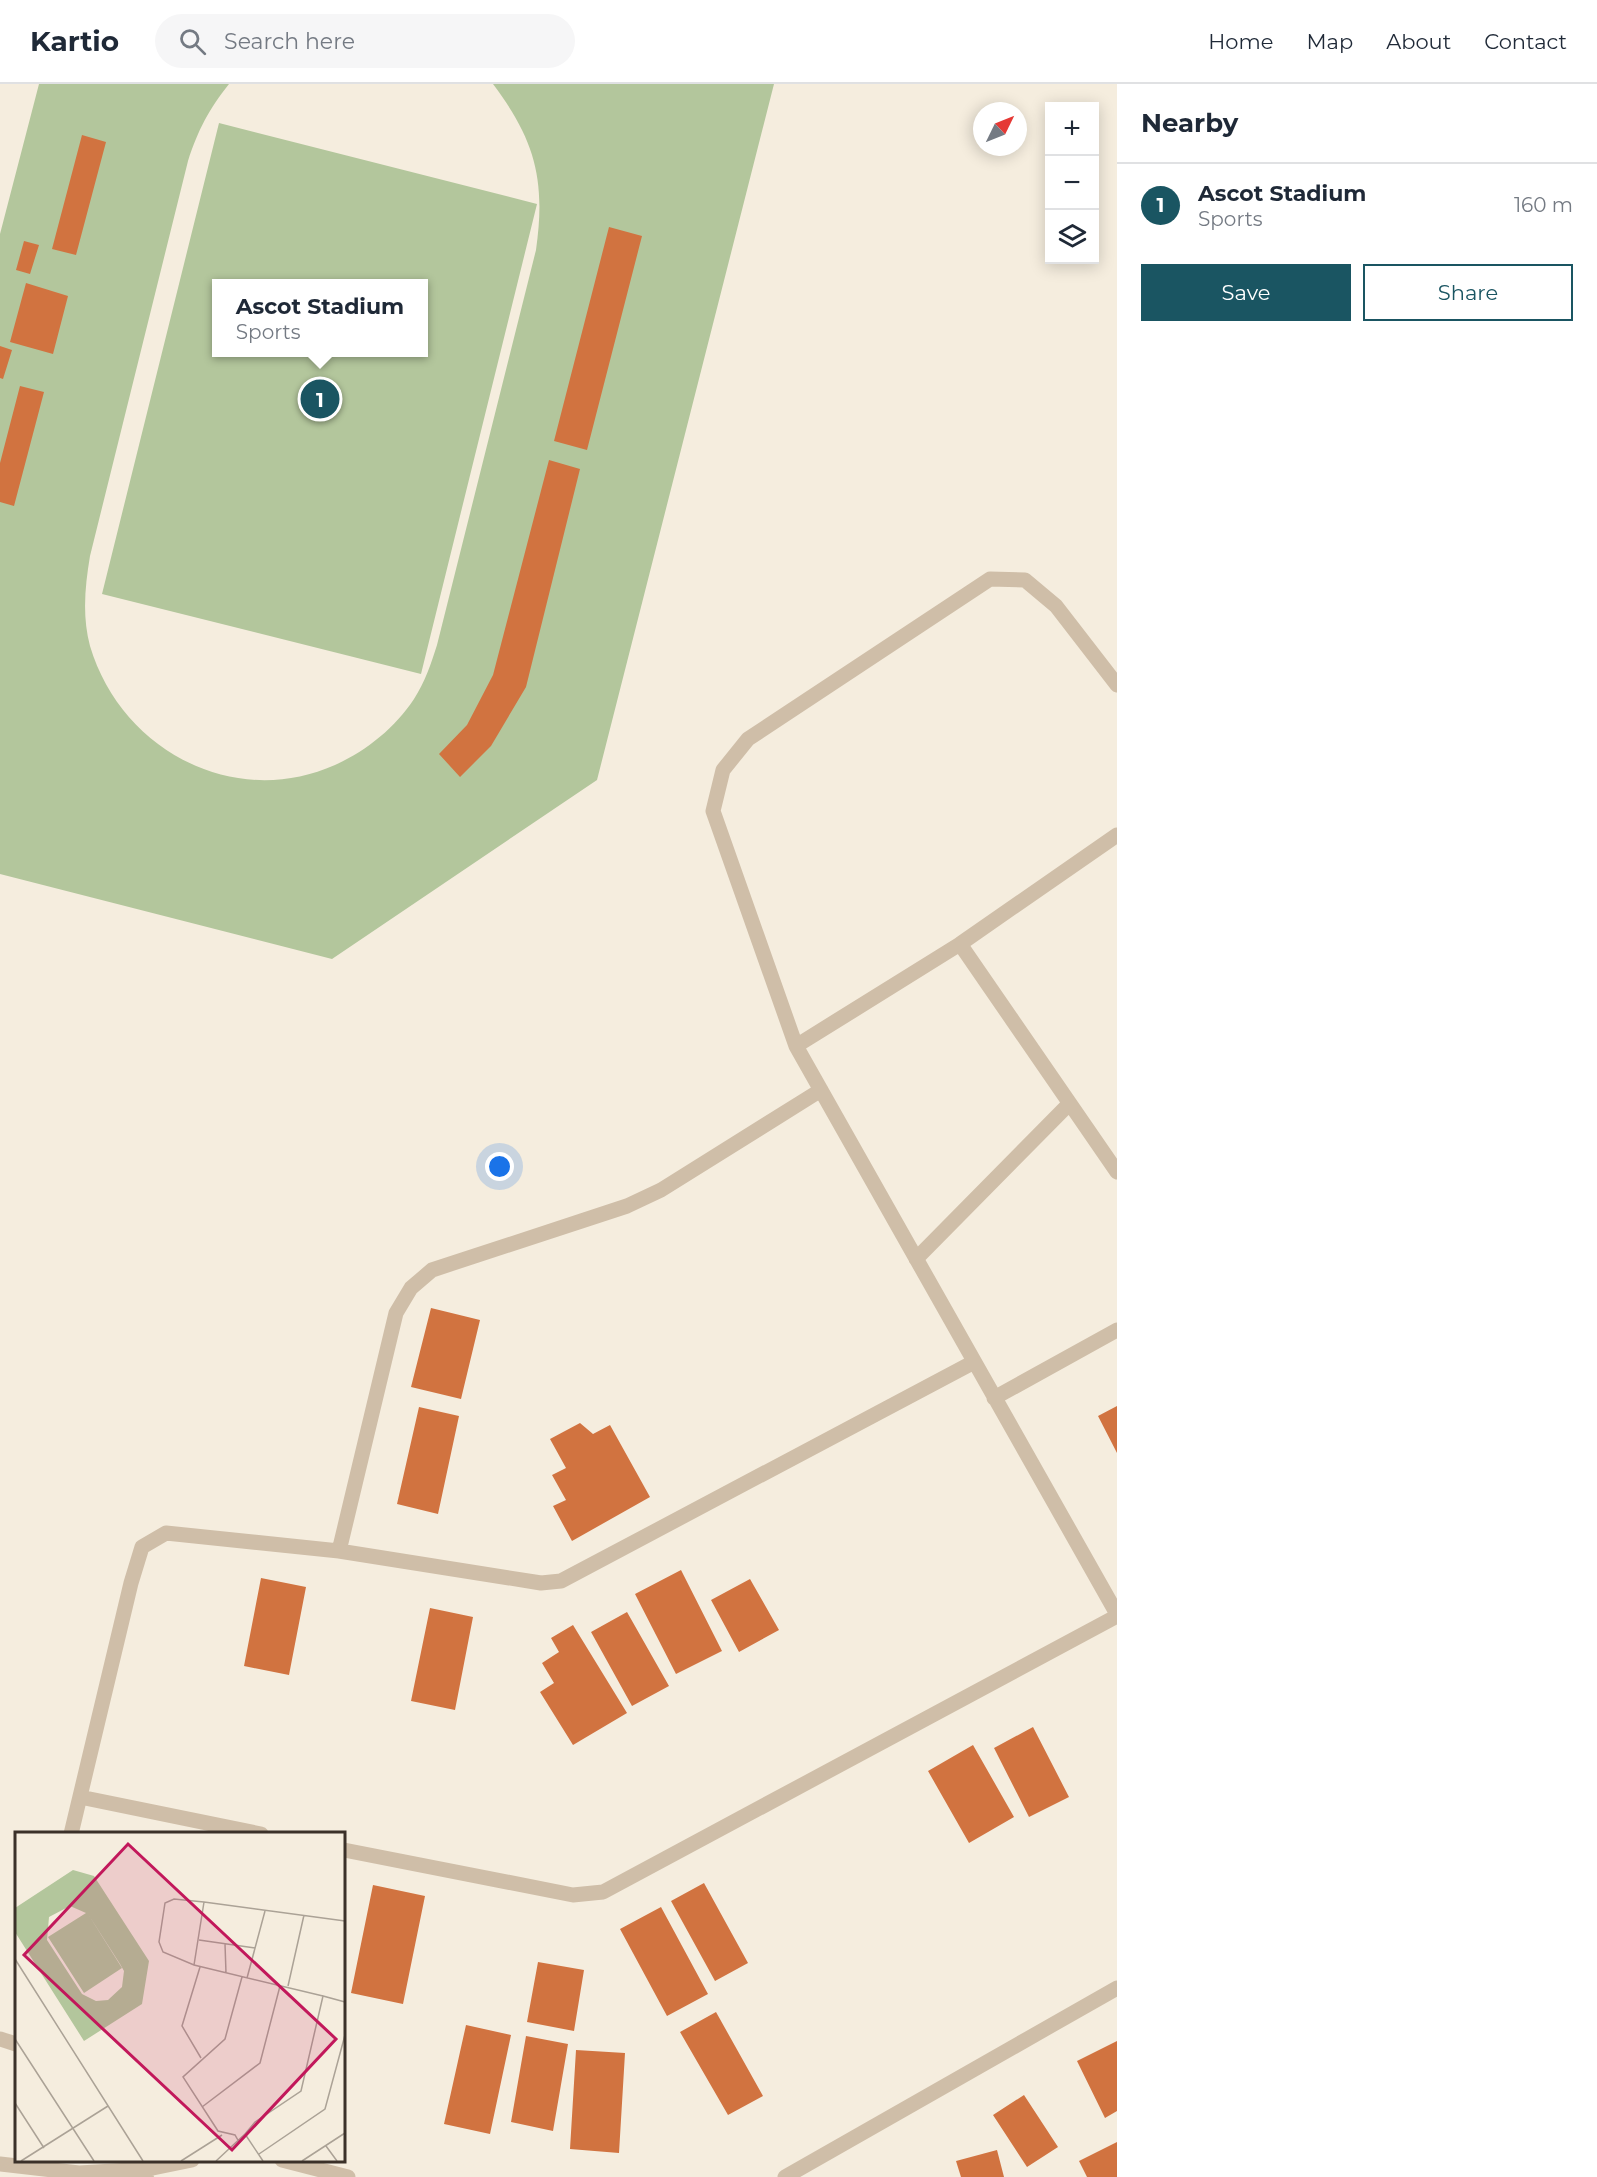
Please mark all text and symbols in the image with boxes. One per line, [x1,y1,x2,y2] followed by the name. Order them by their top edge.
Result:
[155,14,575,68] search box
[30,24,119,58] text: Kartio
[176,25,209,58] icon: search
[224,28,355,55] text: Search here
[1208,29,1273,54] text: Home
[1306,29,1353,54] text: Map
[1386,29,1451,54] text: About
[1484,29,1567,54] text: Contact
[973,102,1027,156] north arrow
[1045,102,1099,264] map controls
[1045,102,1099,156] button: +
[1141,107,1238,139] text: Nearby
[1045,156,1099,210] button: −
[1198,180,1366,207] text: Ascot Stadium
[1157,193,1164,217] text: 1
[1514,193,1573,217] text: 160 m
[1198,207,1263,231] text: Sports
[1045,210,1099,264] button: layers
[1141,264,1351,321] button: Save
[1363,264,1573,321] button: Share
[212,279,428,357] popup
[236,293,404,320] text: Ascot Stadium
[236,320,300,344] text: Sports
[300,376,340,422] pin: 1
[485,1152,514,1181] your location
[15,1832,345,2162] inset map

